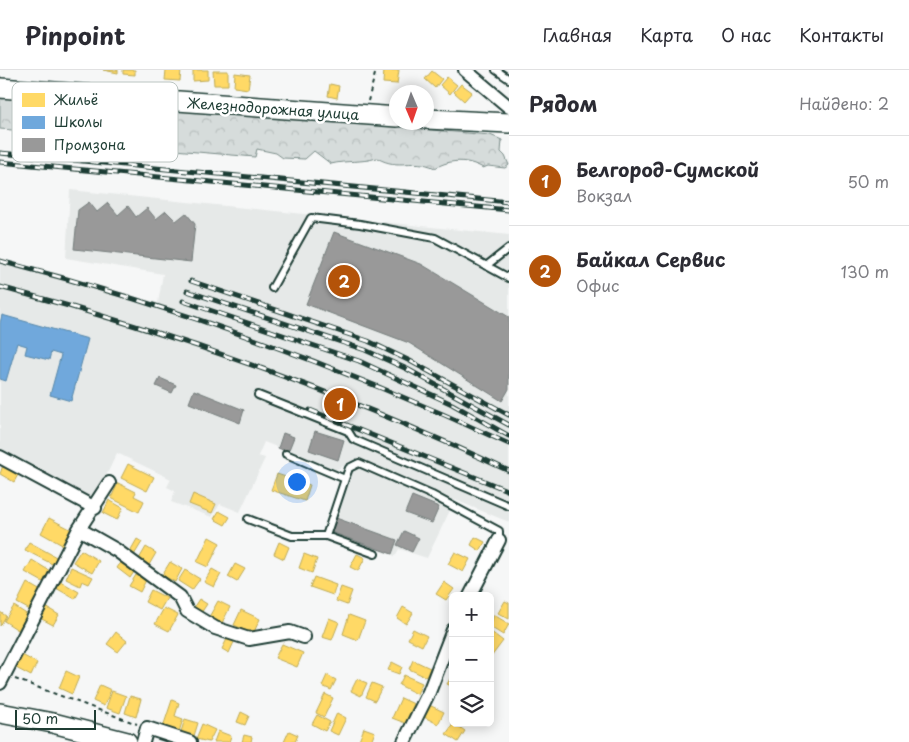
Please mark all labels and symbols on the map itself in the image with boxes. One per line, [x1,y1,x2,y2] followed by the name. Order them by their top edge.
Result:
[12,82,178,162] legend
[389,85,434,130] north arrow
[53,89,98,110] text: Жильё
[186,92,360,125] street label: Железнодорожная улица
[54,111,103,132] text: Школы
[54,134,125,155] text: Промзона
[328,262,360,300] pin: 2
[324,385,356,423] pin: 1
[284,469,310,495] your location
[15,707,96,730] scale bar

